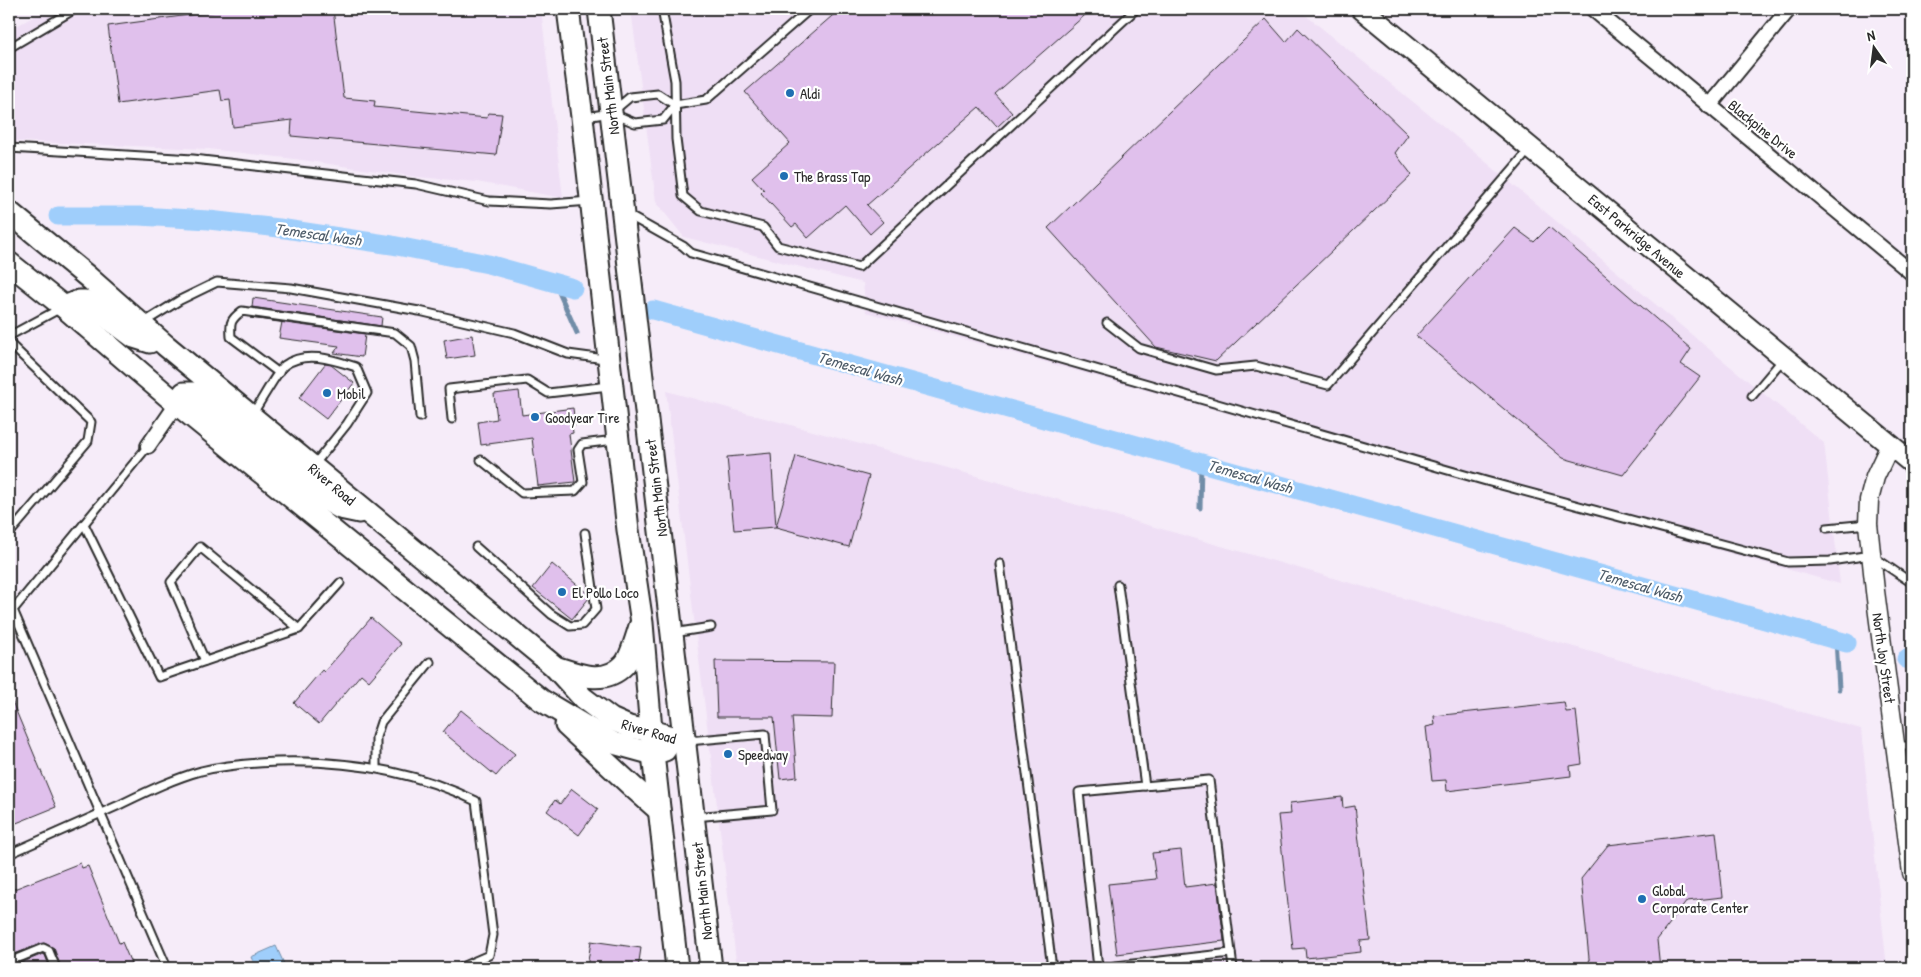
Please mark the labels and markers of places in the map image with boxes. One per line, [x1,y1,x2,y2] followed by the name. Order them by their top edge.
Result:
[800,83,821,104] place label: Aldi
[784,87,796,99] marker: Aldi
[794,166,871,187] place label: The Brass Tap
[778,170,790,182] marker: The Brass Tap
[337,383,366,404] place label: Mobil
[321,387,333,399] marker: Mobil
[545,407,620,428] place label: Goodyear Tire
[529,411,541,423] marker: Goodyear Tire
[572,582,639,603] place label: El Pollo Loco
[556,586,568,598] marker: El Pollo Loco
[738,744,788,765] place label: Speedway
[722,748,734,760] marker: Speedway
[1652,880,1749,918] place label: Global Corporate Center
[1636,893,1648,905] marker: Global Corporate Center

